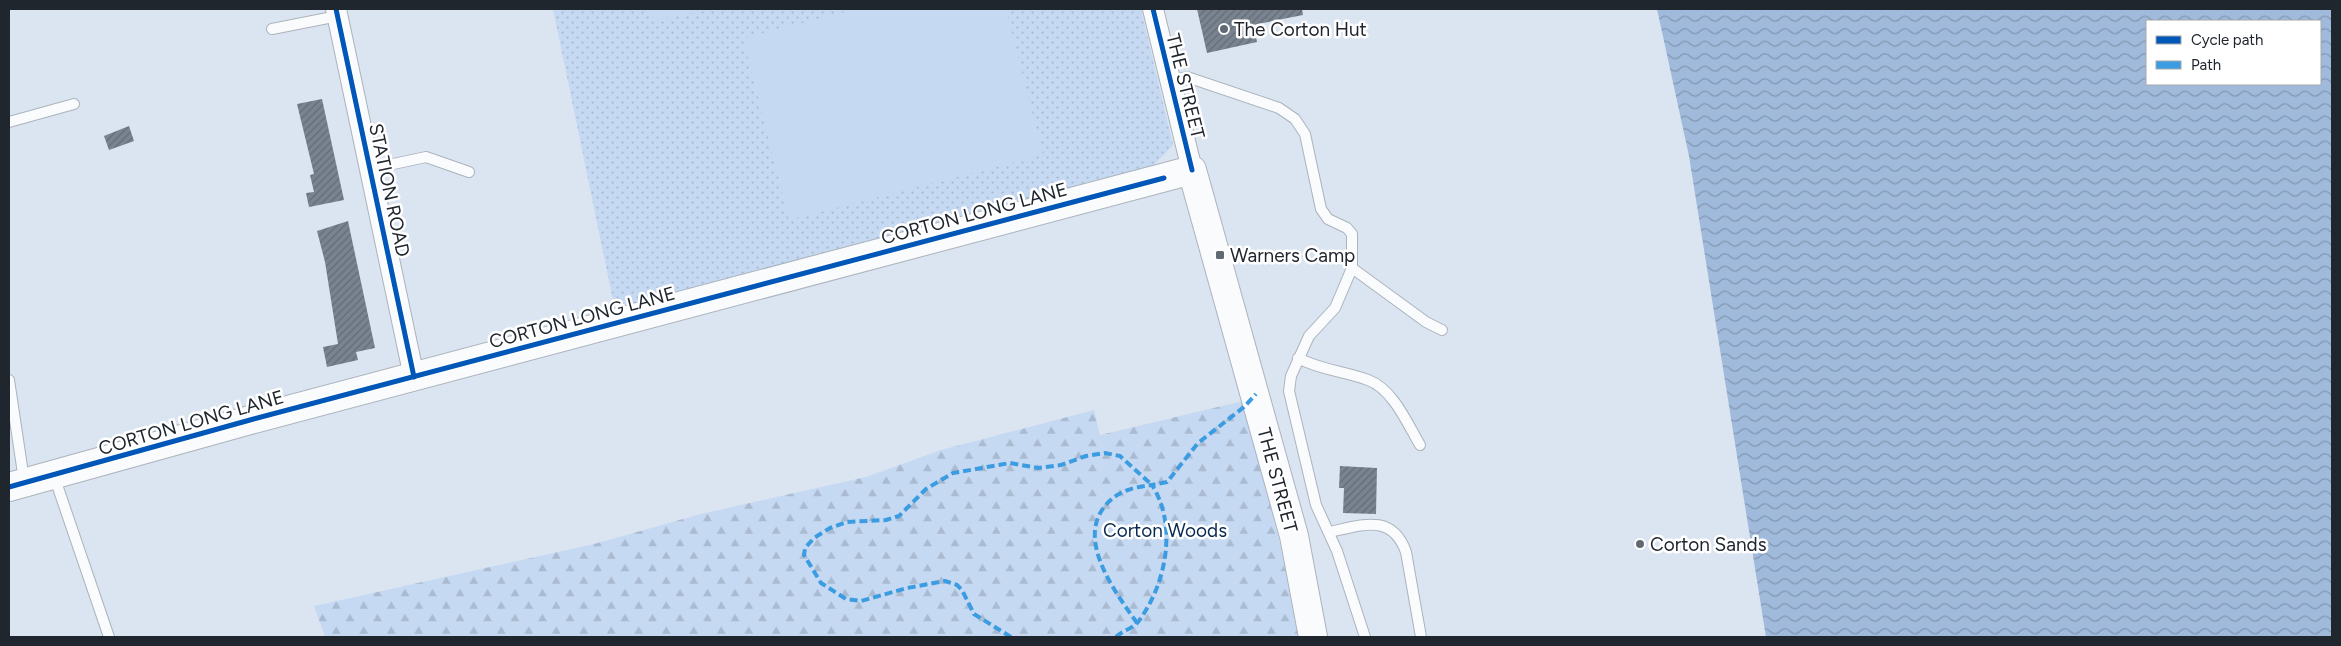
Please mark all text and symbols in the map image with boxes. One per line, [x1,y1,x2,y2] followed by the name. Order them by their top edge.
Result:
[1234,18,1367,41] place label: The Corton Hut
[2146,20,2321,85] legend
[1218,23,1230,35] marker: The Corton Hut
[1161,31,1210,142] street label: THE STREET
[2191,31,2263,49] text: Cycle path
[2191,56,2221,74] text: Path
[364,121,415,259] street label: STATION ROAD
[879,178,1070,249] street label: CORTON LONG LANE
[1230,244,1355,267] place label: Warners Camp
[1214,249,1226,261] marker: Warners Camp
[487,282,678,353] street label: CORTON LONG LANE
[96,385,286,460] street label: CORTON LONG LANE
[1252,425,1303,536] street label: THE STREET
[1103,519,1227,542] park label: Corton Woods
[1650,533,1767,556] place label: Corton Sands
[1634,538,1646,550] marker: Corton Sands

